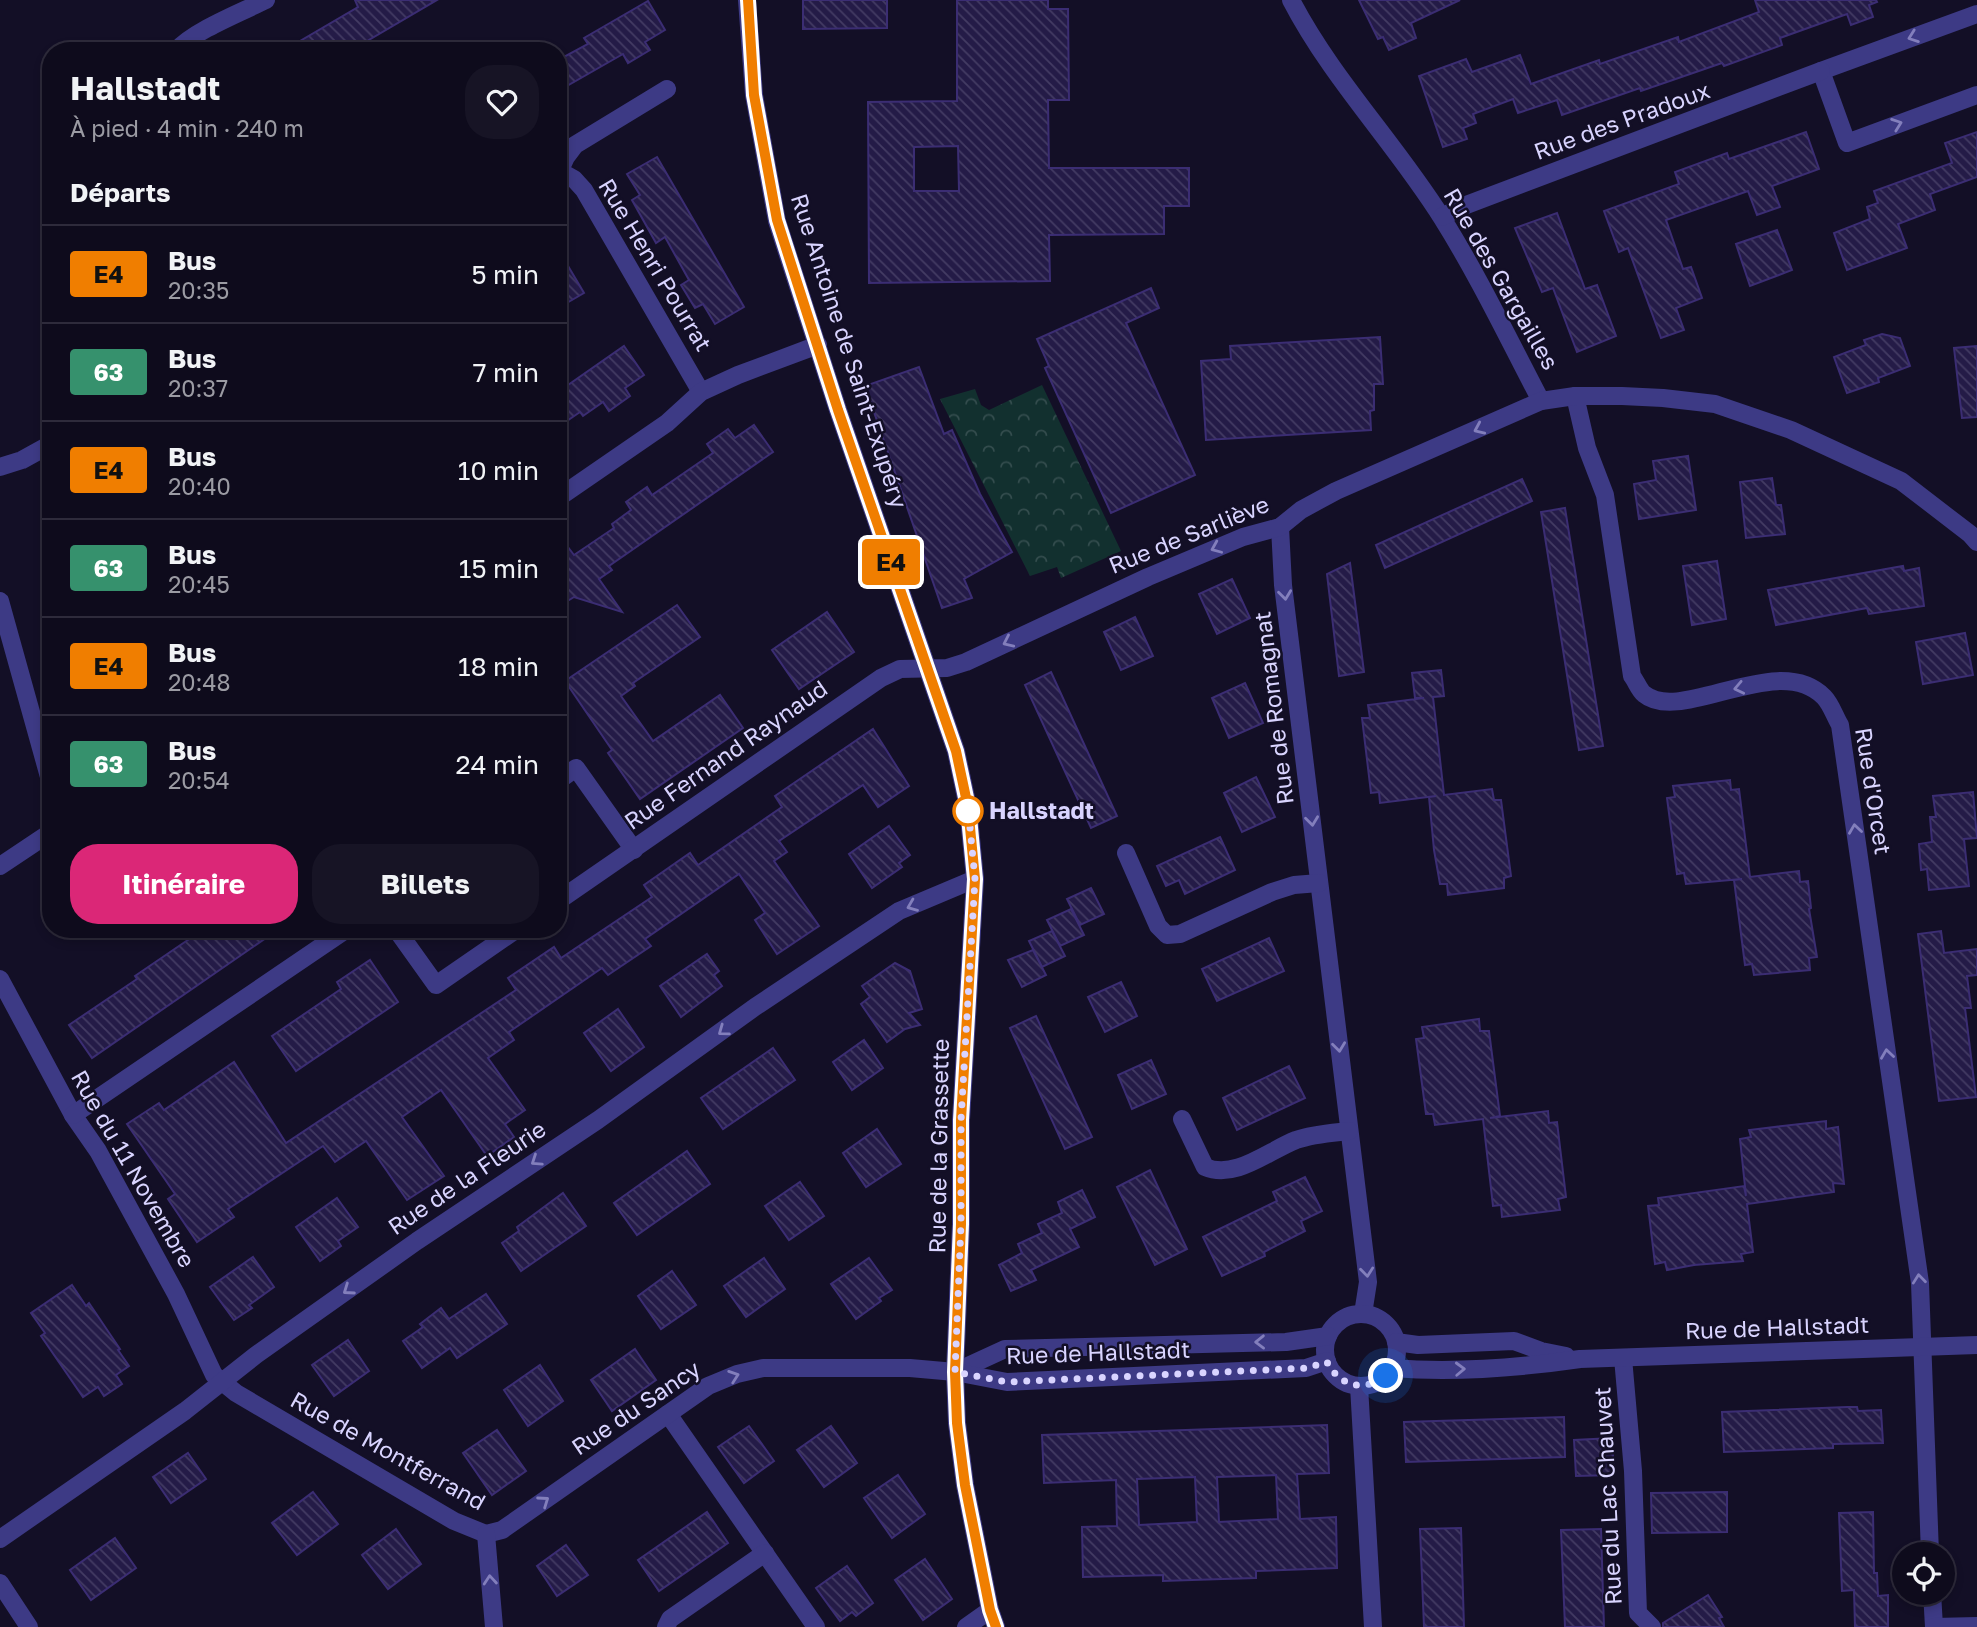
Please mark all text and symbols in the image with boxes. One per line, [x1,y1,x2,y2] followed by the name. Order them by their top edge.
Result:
[1907,29,1919,43] one-way arrow
[465,65,539,139] button: heart
[70,68,220,107] text: Hallstadt
[1530,75,1714,165] street label: Rue des Pradoux
[70,114,304,142] text: À pied · 4 min · 240 m
[1890,118,1902,132] one-way arrow
[593,173,718,356] street label: Rue Henri Pourrat
[70,177,171,208] text: Départs
[1439,183,1565,374] street label: Rue des Gargailles
[786,190,914,512] street label: Rue Antoine de Saint-Exupéry
[168,245,216,276] text: Bus
[94,259,123,288] text: E4
[471,259,539,290] text: 5 min
[168,276,229,304] text: 20:35
[168,343,216,374] text: Bus
[94,357,123,386] text: 63
[473,357,539,388] text: 7 min
[168,374,228,402] text: 20:37
[1474,421,1486,435] one-way arrow
[168,441,216,472] text: Bus
[94,455,123,484] text: E4
[458,455,539,486] text: 10 min
[168,472,231,500] text: 20:40
[1104,489,1273,579] street label: Rue de Sarliève
[168,539,216,570] text: Bus
[860,539,922,585] line badge: E4
[1210,540,1223,554] one-way arrow
[876,547,906,576] text: E4
[94,553,123,582] text: 63
[459,553,539,584] text: 15 min
[168,570,230,598] text: 20:45
[1277,589,1292,601] one-way arrow
[1247,610,1299,806] street label: Rue de Romagnat
[1003,634,1016,648] one-way arrow
[168,637,216,668] text: Bus
[94,651,123,680] text: E4
[458,651,539,682] text: 18 min
[168,668,231,696] text: 20:48
[619,674,832,835] street label: Rue Fernand Raynaud
[1733,680,1745,695] one-way arrow
[1850,725,1898,856] street label: Rue d'Orcet
[168,735,216,766] text: Bus
[94,749,123,778] text: 63
[456,749,539,780] text: 24 min
[168,766,230,794] text: 20:54
[953,796,983,826] marker: Hallstadt
[989,796,1094,824] place label: Hallstadt
[1304,815,1319,827] one-way arrow
[1848,823,1863,835] one-way arrow
[70,844,298,924] button: Itinéraire
[312,844,539,924] button: Billets
[907,897,919,911] one-way arrow
[718,1023,731,1035] one-way arrow
[922,1038,954,1254] street label: Rue de la Grassette
[1332,1041,1347,1053] one-way arrow
[1880,1048,1895,1060] one-way arrow
[66,1065,202,1272] street label: Rue du 11 Novembre
[382,1114,551,1240] street label: Rue de la Fleurie
[531,1153,544,1166] one-way arrow
[1359,1267,1374,1278] one-way arrow
[1911,1274,1926,1285] one-way arrow
[343,1282,356,1294] one-way arrow
[1684,1310,1870,1344] street label: Rue de Hallstadt
[1005,1335,1191,1369] street label: Rue de Hallstadt
[1254,1335,1265,1350] one-way arrow
[566,1354,705,1460] street label: Rue du Sancy
[1368,1358,1403,1393] your location
[1455,1362,1466,1377] one-way arrow
[727,1370,739,1384] one-way arrow
[286,1385,491,1515] street label: Rue de Montferrand
[1587,1386,1627,1606] street label: Rue du Lac Chauvet
[536,1497,549,1509] one-way arrow
[1892,1542,1955,1605] map controls
[1892,1542,1955,1605] button: locate
[483,1574,498,1585] one-way arrow

